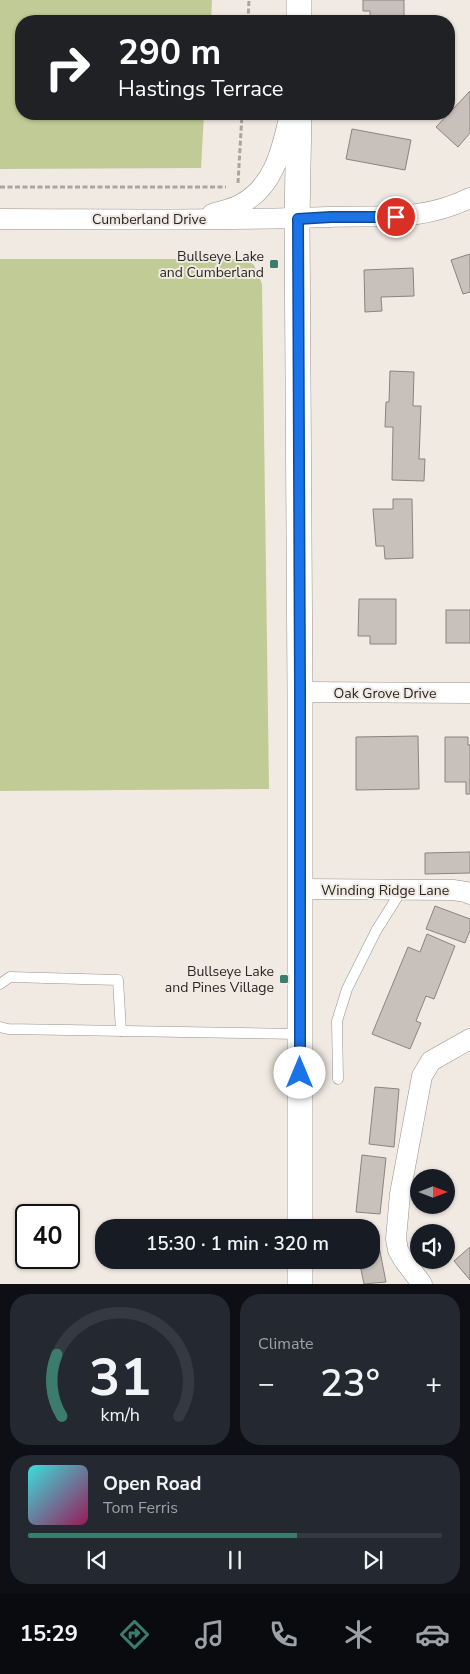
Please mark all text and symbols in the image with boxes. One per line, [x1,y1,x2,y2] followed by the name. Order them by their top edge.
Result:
[118,29,221,76] text: 290 m
[35,35,100,100] icon: right
[118,74,284,104] text: Hastings Terrace
[375,196,417,238] pin
[382,203,410,231] icon: arrive
[92,210,206,229] street label: Cumberland Drive
[159,247,264,282] place label: Bullseye Lake and Cumberland
[268,258,280,270] marker: Bullseye Lake and Cumberland
[334,684,436,703] street label: Oak Grove Drive
[321,881,449,900] street label: Winding Ridge Lane
[165,962,274,997] place label: Bullseye Lake and Pines Village
[278,973,290,985] marker: Bullseye Lake and Pines Village
[273,1046,325,1098] position arrow
[410,1169,455,1214] north arrow
[410,1169,455,1269] map controls
[15,1204,80,1269] speed limit sign: 40
[410,1224,455,1269] button: sound
[146,1231,329,1257] text: 15:30 · 1 min · 320 m
[258,1333,313,1355] text: Climate
[89,1342,151,1413] text: 31
[320,1358,380,1409] text: 23°
[258,1365,275,1403] text: −
[425,1365,442,1403] text: +
[100,1403,140,1427] text: km/h
[103,1471,201,1497] text: Open Road
[103,1497,178,1519] text: Tom Ferris
[83,1546,111,1574] icon: previous
[221,1546,249,1574] icon: pause
[359,1546,387,1574] icon: next
[117,1617,152,1652] icon: directions
[192,1617,227,1652] icon: music
[266,1617,301,1652] icon: phone
[341,1617,376,1652] icon: climate
[415,1617,450,1652] icon: car
[20,1619,78,1649] text: 15:29

